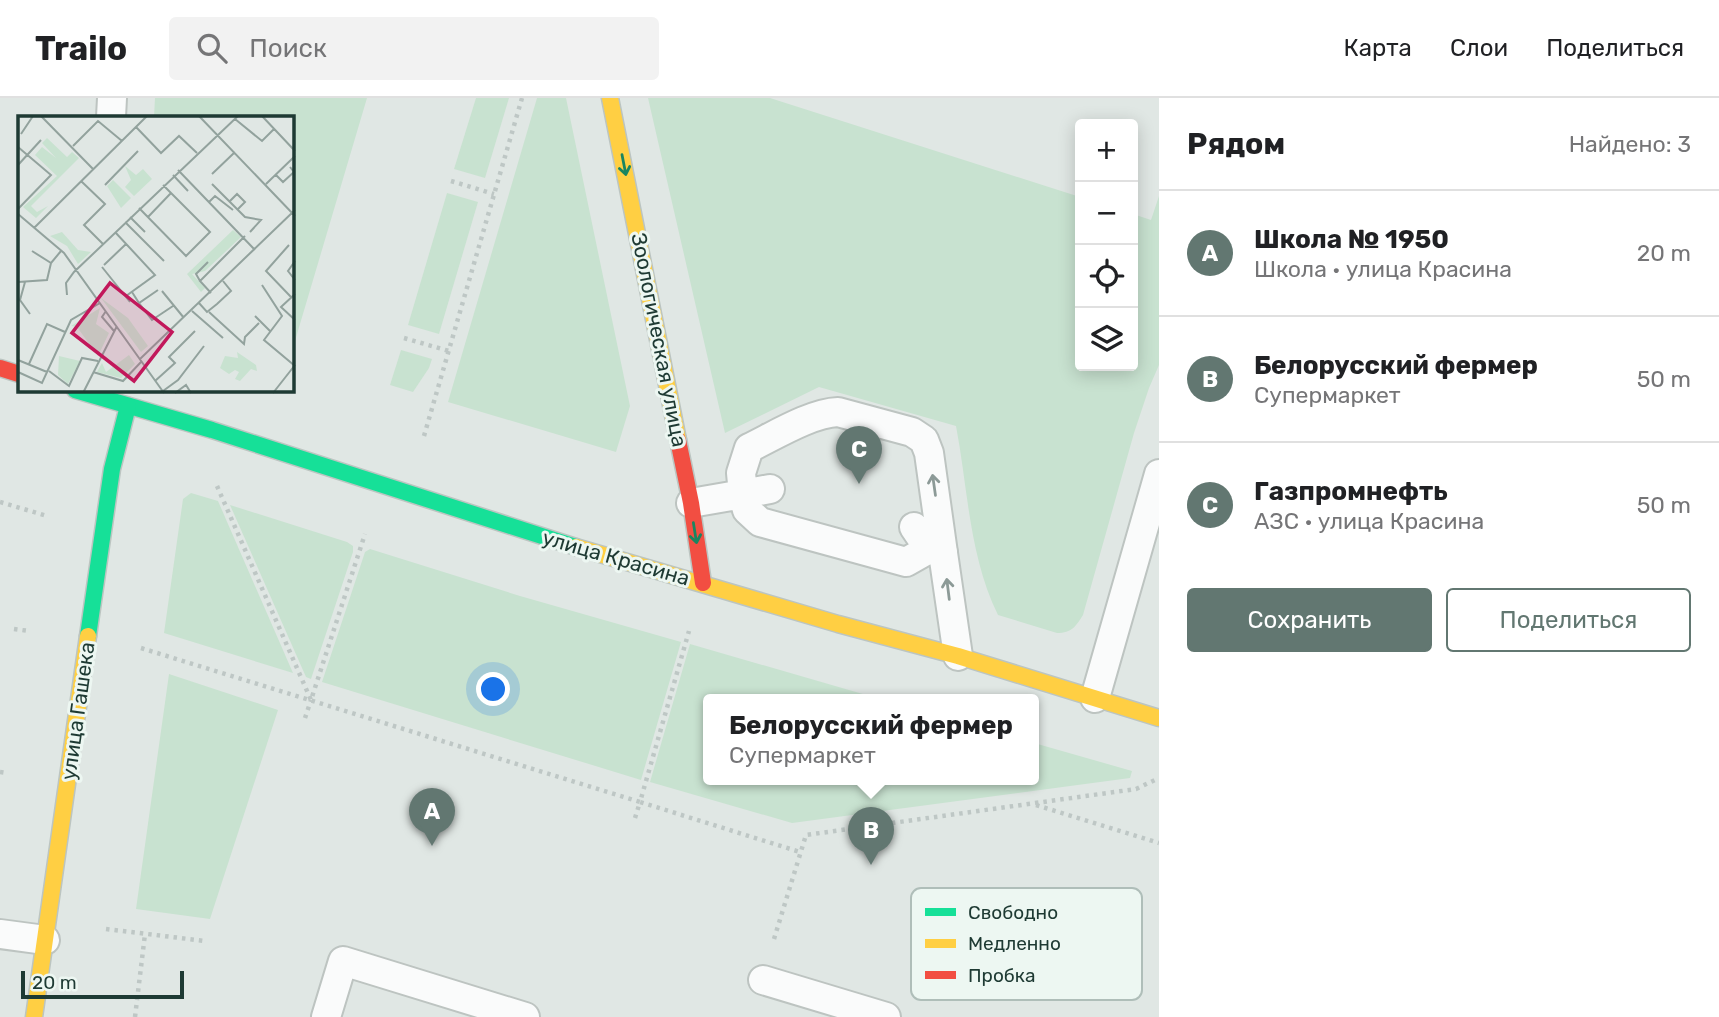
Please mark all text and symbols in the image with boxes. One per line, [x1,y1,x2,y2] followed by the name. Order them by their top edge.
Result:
[169,17,659,80] search box
[35,29,127,68] text: Trailo
[193,29,231,67] icon: search
[249,33,327,64] text: Поиск
[1343,34,1412,62] text: Карта
[1450,34,1508,62] text: Слои
[1546,34,1684,62] text: Поделиться
[18,116,294,392] inset map
[1075,119,1138,371] map controls
[1075,119,1138,182] button: +
[1187,126,1285,162] text: Рядом
[1569,130,1691,158] text: Найдено: 3
[617,153,631,176] one-way arrow
[1075,182,1138,245] button: −
[1254,224,1449,255] text: Школа № 1950
[626,231,693,449] street label: Зоологическая улица
[1202,239,1218,267] text: A
[1637,239,1691,267] text: 20 m
[1075,245,1138,308] button: locate
[1254,255,1512,283] text: Школа · улица Красина
[1075,308,1138,371] button: layers
[1254,350,1538,381] text: Белорусский фермер
[1202,365,1218,393] text: B
[1637,365,1691,393] text: 50 m
[1254,381,1401,409] text: Супермаркет
[836,426,882,484] pin: C
[927,475,940,497] one-way arrow
[1254,476,1448,507] text: Газпромнефть
[1202,491,1218,519] text: C
[1637,491,1691,519] text: 50 m
[1254,507,1484,535] text: АЗС · улица Красина
[689,521,702,543] one-way arrow
[540,525,693,590] street label: улица Красина
[941,578,954,601] one-way arrow
[1187,588,1432,652] button: Сохранить
[1446,588,1691,652] button: Поделиться
[55,640,100,782] street label: улица Гашека
[476,672,510,706] your location
[703,694,1039,785] popup
[729,710,1013,741] text: Белорусский фермер
[729,741,876,769] text: Супермаркет
[409,788,455,846] pin: A
[848,807,894,865] pin: B
[911,888,1142,1000] legend
[968,901,1058,924] text: Свободно
[968,932,1061,955] text: Медленно
[968,964,1036,987] text: Пробка
[21,968,184,1000] scale bar
[32,971,77,994] text: 20 m

